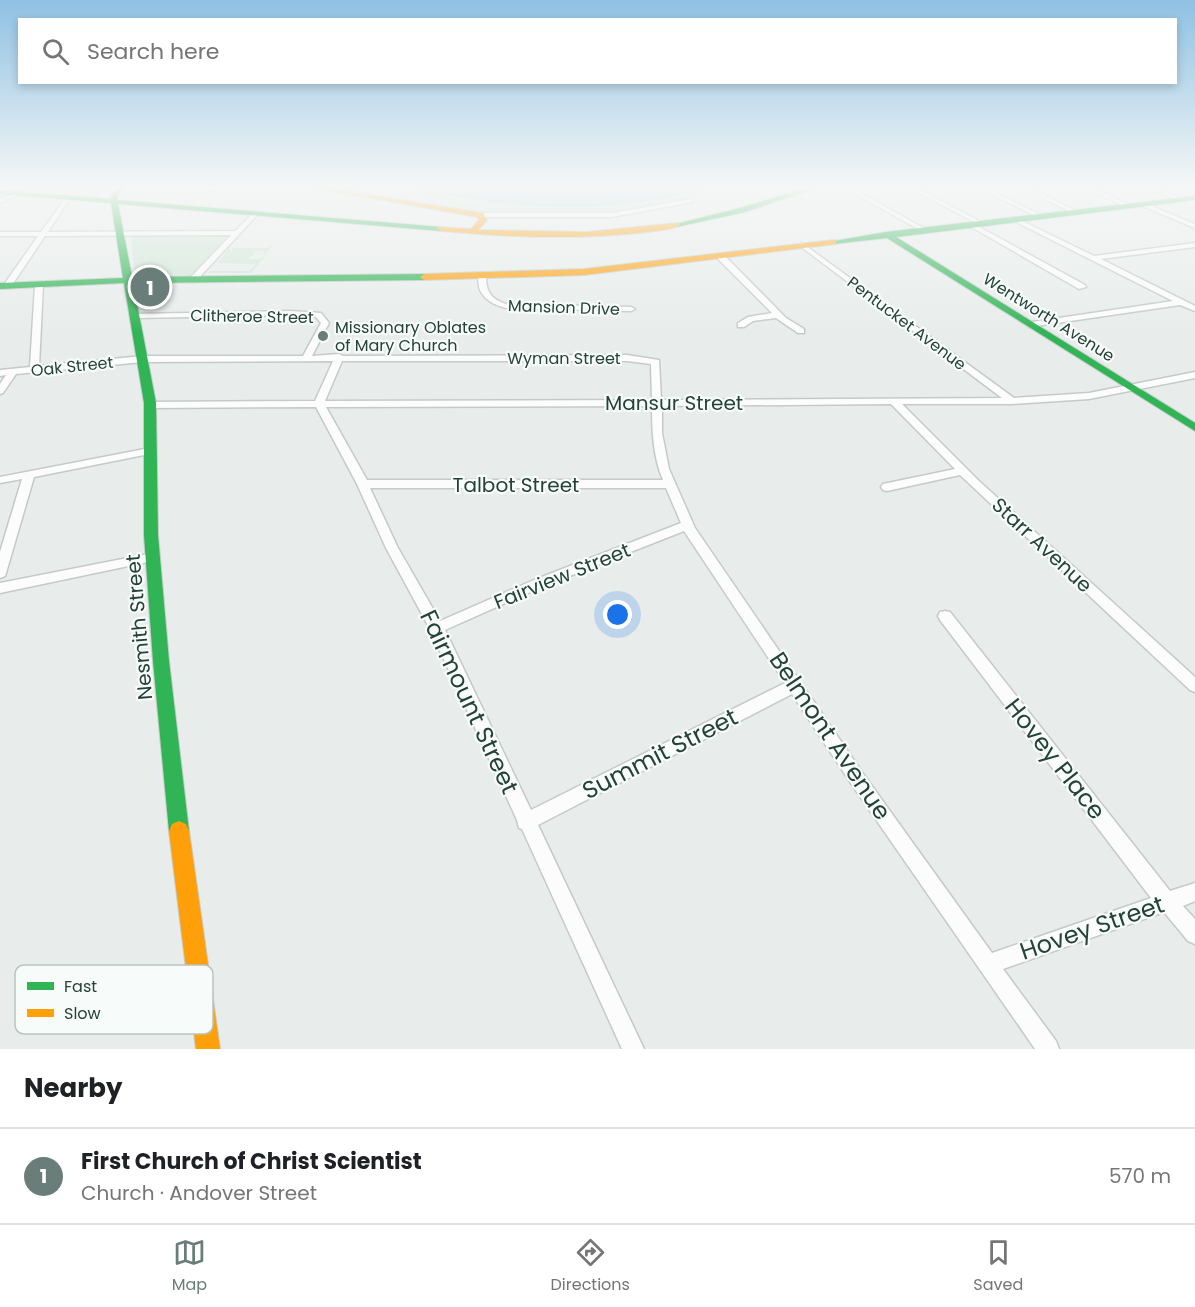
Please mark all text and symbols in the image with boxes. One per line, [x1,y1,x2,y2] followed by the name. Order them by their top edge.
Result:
[18,18,1177,84] search box
[39,35,72,68] icon: search
[87,36,220,67] text: Search here
[130,264,170,310] pin: 1
[978,268,1119,367] street label: Wentworth Avenue
[842,271,971,376] street label: Pentucket Avenue
[508,294,620,321] street label: Mansion Drive
[190,304,314,329] street label: Clitheroe Street
[335,316,486,357] place label: Missionary Oblates of Mary Church
[316,329,330,343] marker: Missionary Oblates of Mary Church
[507,347,621,370] street label: Wyman Street
[30,351,115,382] street label: Oak Street
[605,389,743,417] street label: Mansur Street
[453,471,579,499] street label: Talbot Street
[986,491,1098,599] street label: Starr Avenue
[490,536,634,616] street label: Fairview Street
[119,553,159,701] street label: Nesmith Street
[603,600,632,629] your location
[412,604,527,799] street label: Fairmount Street
[762,645,899,826] street label: Belmont Avenue
[998,691,1113,826] street label: Hovey Place
[576,700,743,807] street label: Summit Street
[1015,887,1168,968] street label: Hovey Street
[15,965,213,1034] legend
[64,975,97,998] text: Fast
[64,1002,101,1025] text: Slow
[24,1070,122,1106] text: Nearby
[81,1146,422,1177] text: First Church of Christ Scientist
[40,1162,47,1190] text: 1
[1109,1162,1171,1190] text: 570 m
[81,1179,317,1207] text: Church · Andover Street
[172,1236,207,1297] tab: Map
[551,1236,630,1297] tab: Directions
[973,1236,1023,1297] tab: Saved

